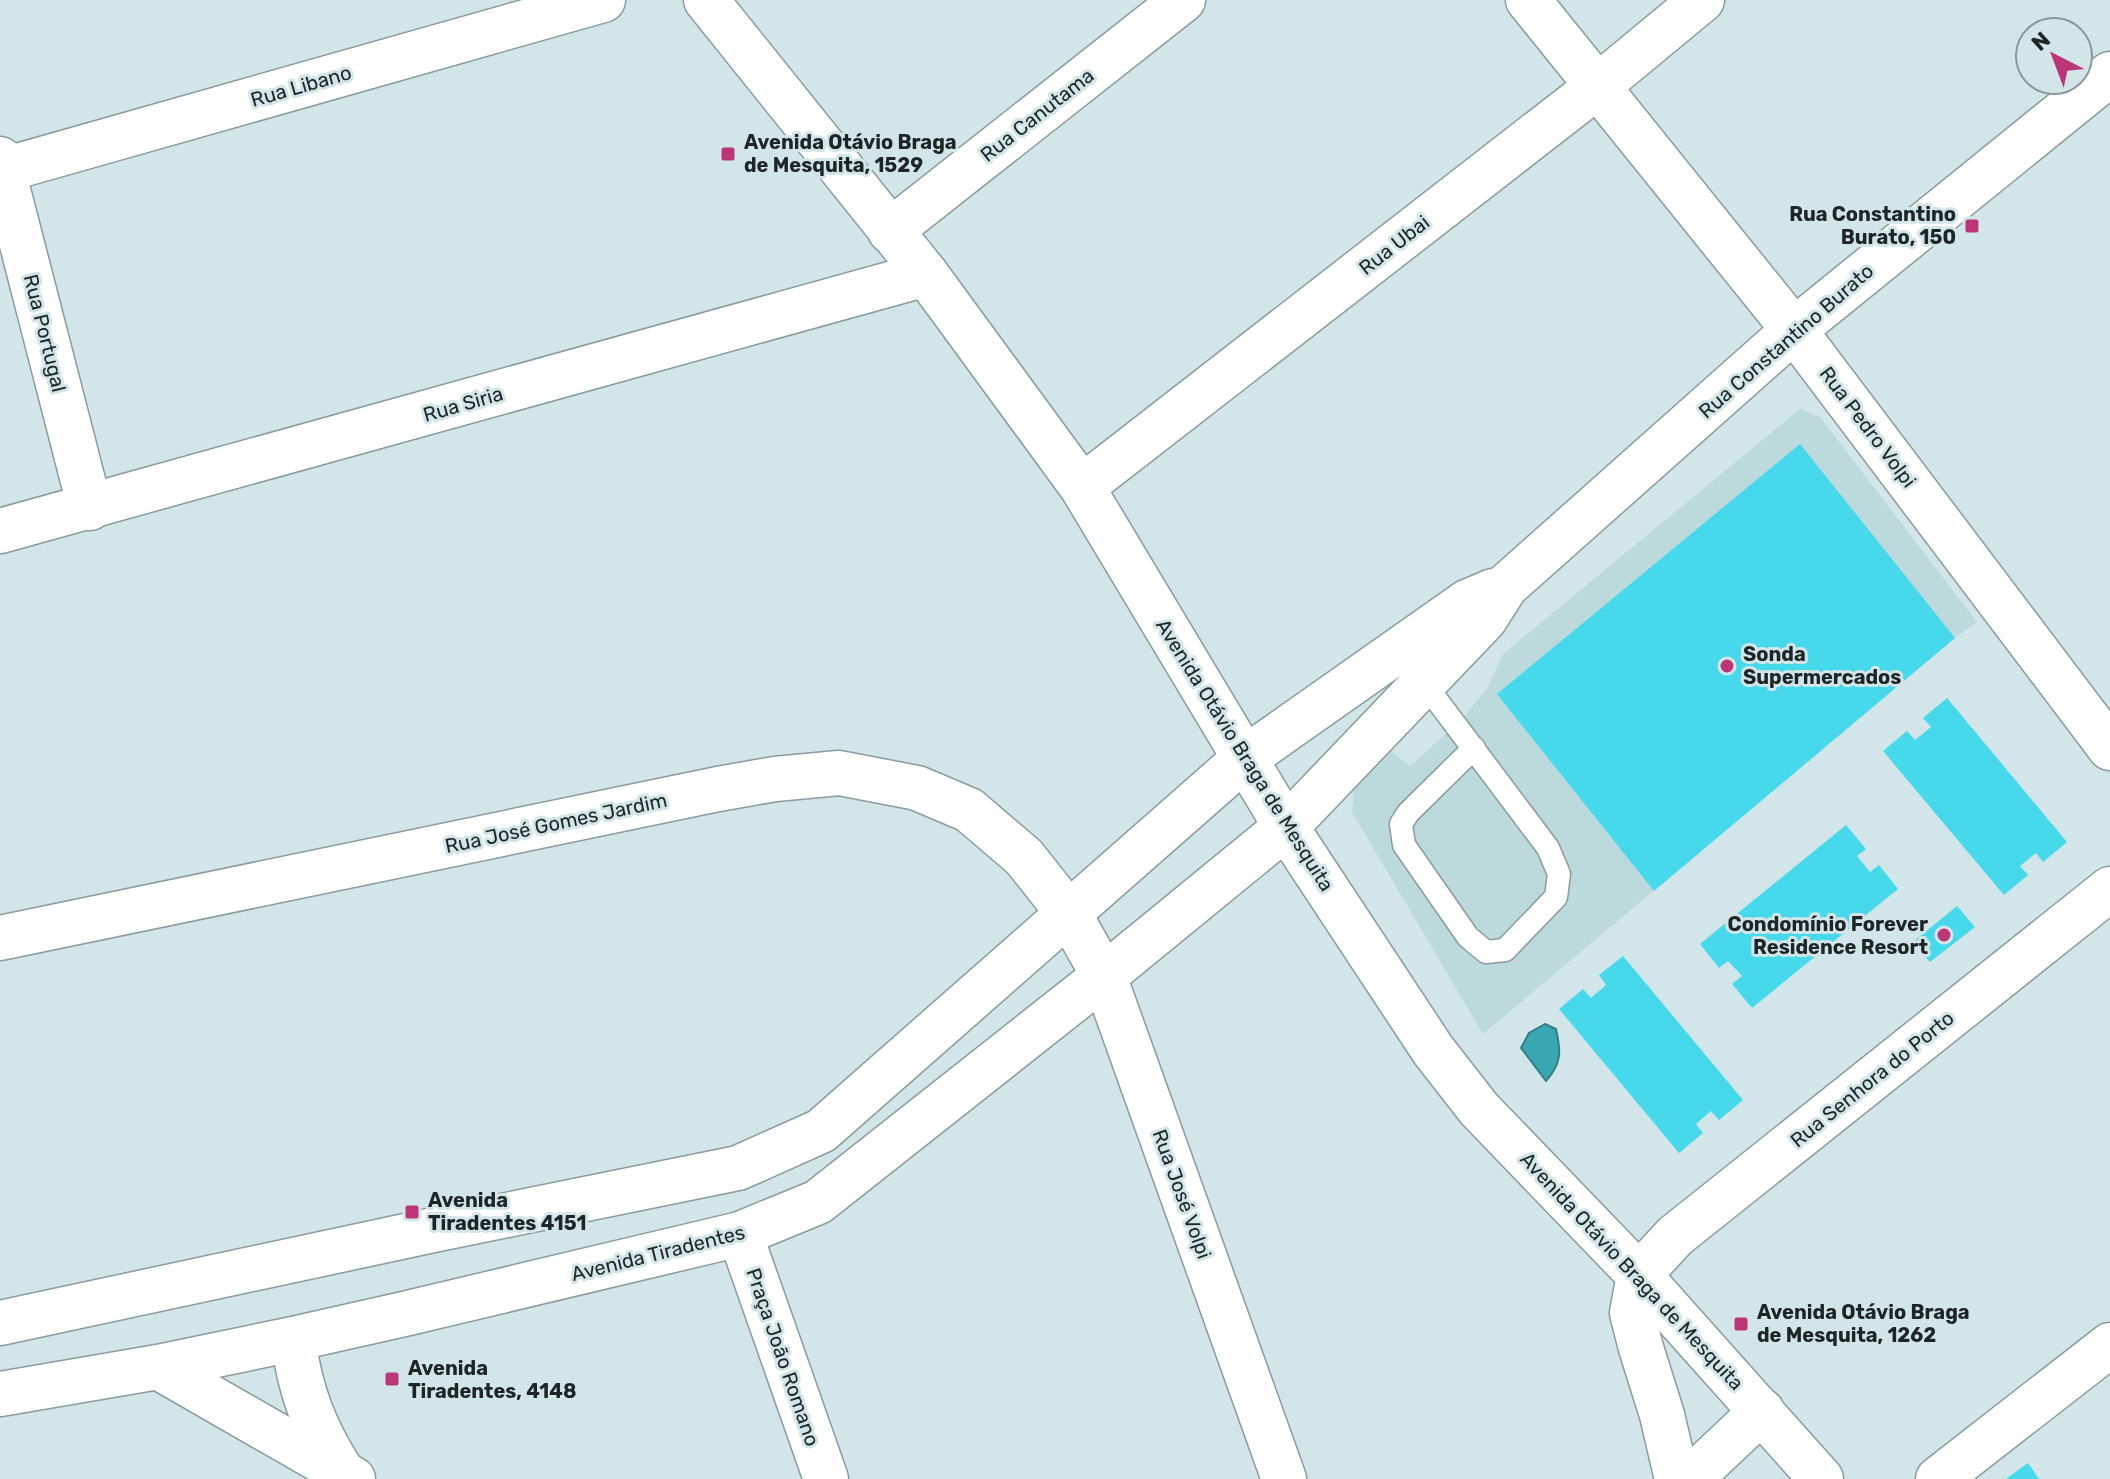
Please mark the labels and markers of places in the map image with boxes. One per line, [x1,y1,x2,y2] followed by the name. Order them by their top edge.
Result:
[744,130,957,177] place label: Avenida Otávio Braga de Mesquita, 1529
[719,145,737,163] marker: Avenida Otávio Braga de Mesquita, 1529
[1789,202,1956,249] place label: Rua Constantino Burato, 150
[1963,217,1981,235] marker: Rua Constantino Burato, 150
[1743,642,1901,689] place label: Sonda Supermercados
[1718,657,1736,675] marker: Sonda Supermercados
[1728,912,1928,959] place label: Condomínio Forever Residence Resort
[1935,926,1953,944] marker: Condomínio Forever Residence Resort
[428,1188,586,1235] place label: Avenida Tiradentes 4151
[403,1203,421,1221] marker: Avenida Tiradentes 4151
[1757,1300,1970,1347] place label: Avenida Otávio Braga de Mesquita, 1262
[1732,1315,1750,1333] marker: Avenida Otávio Braga de Mesquita, 1262
[408,1356,577,1403] place label: Avenida Tiradentes, 4148
[383,1370,401,1388] marker: Avenida Tiradentes, 4148

